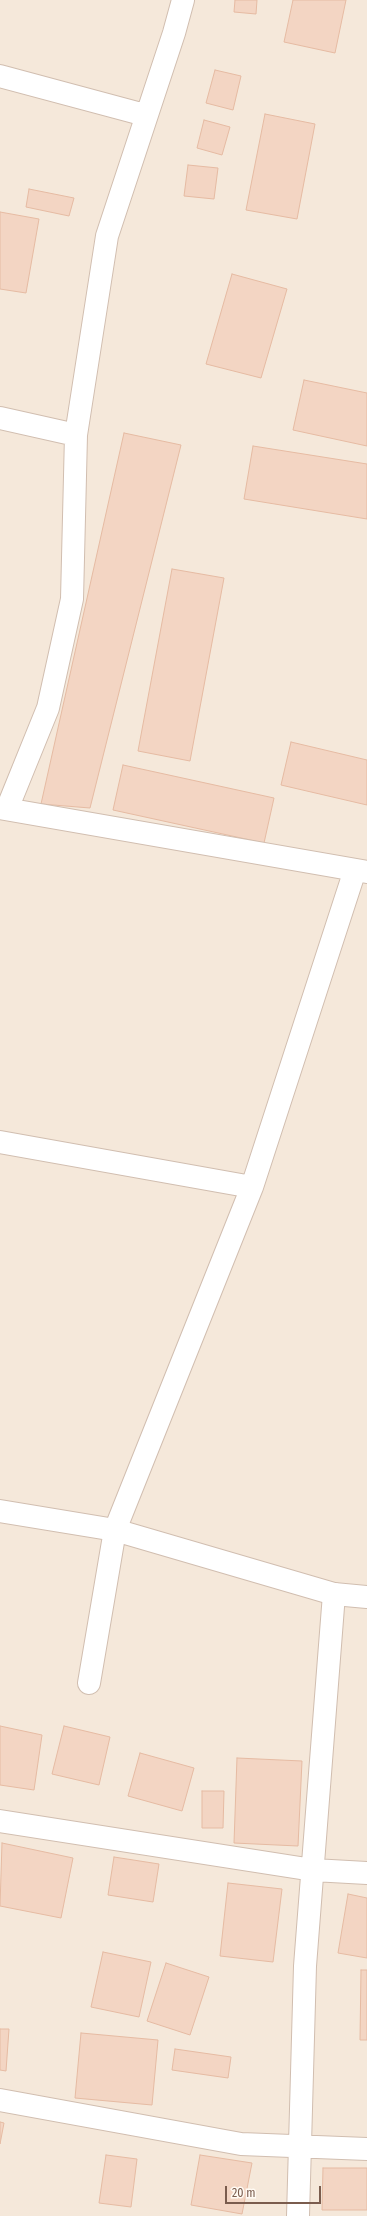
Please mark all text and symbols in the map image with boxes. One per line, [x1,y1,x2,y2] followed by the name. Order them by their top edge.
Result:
[227,2178,323,2204] scale bar
[232,2186,256,2200] text: 20 m

